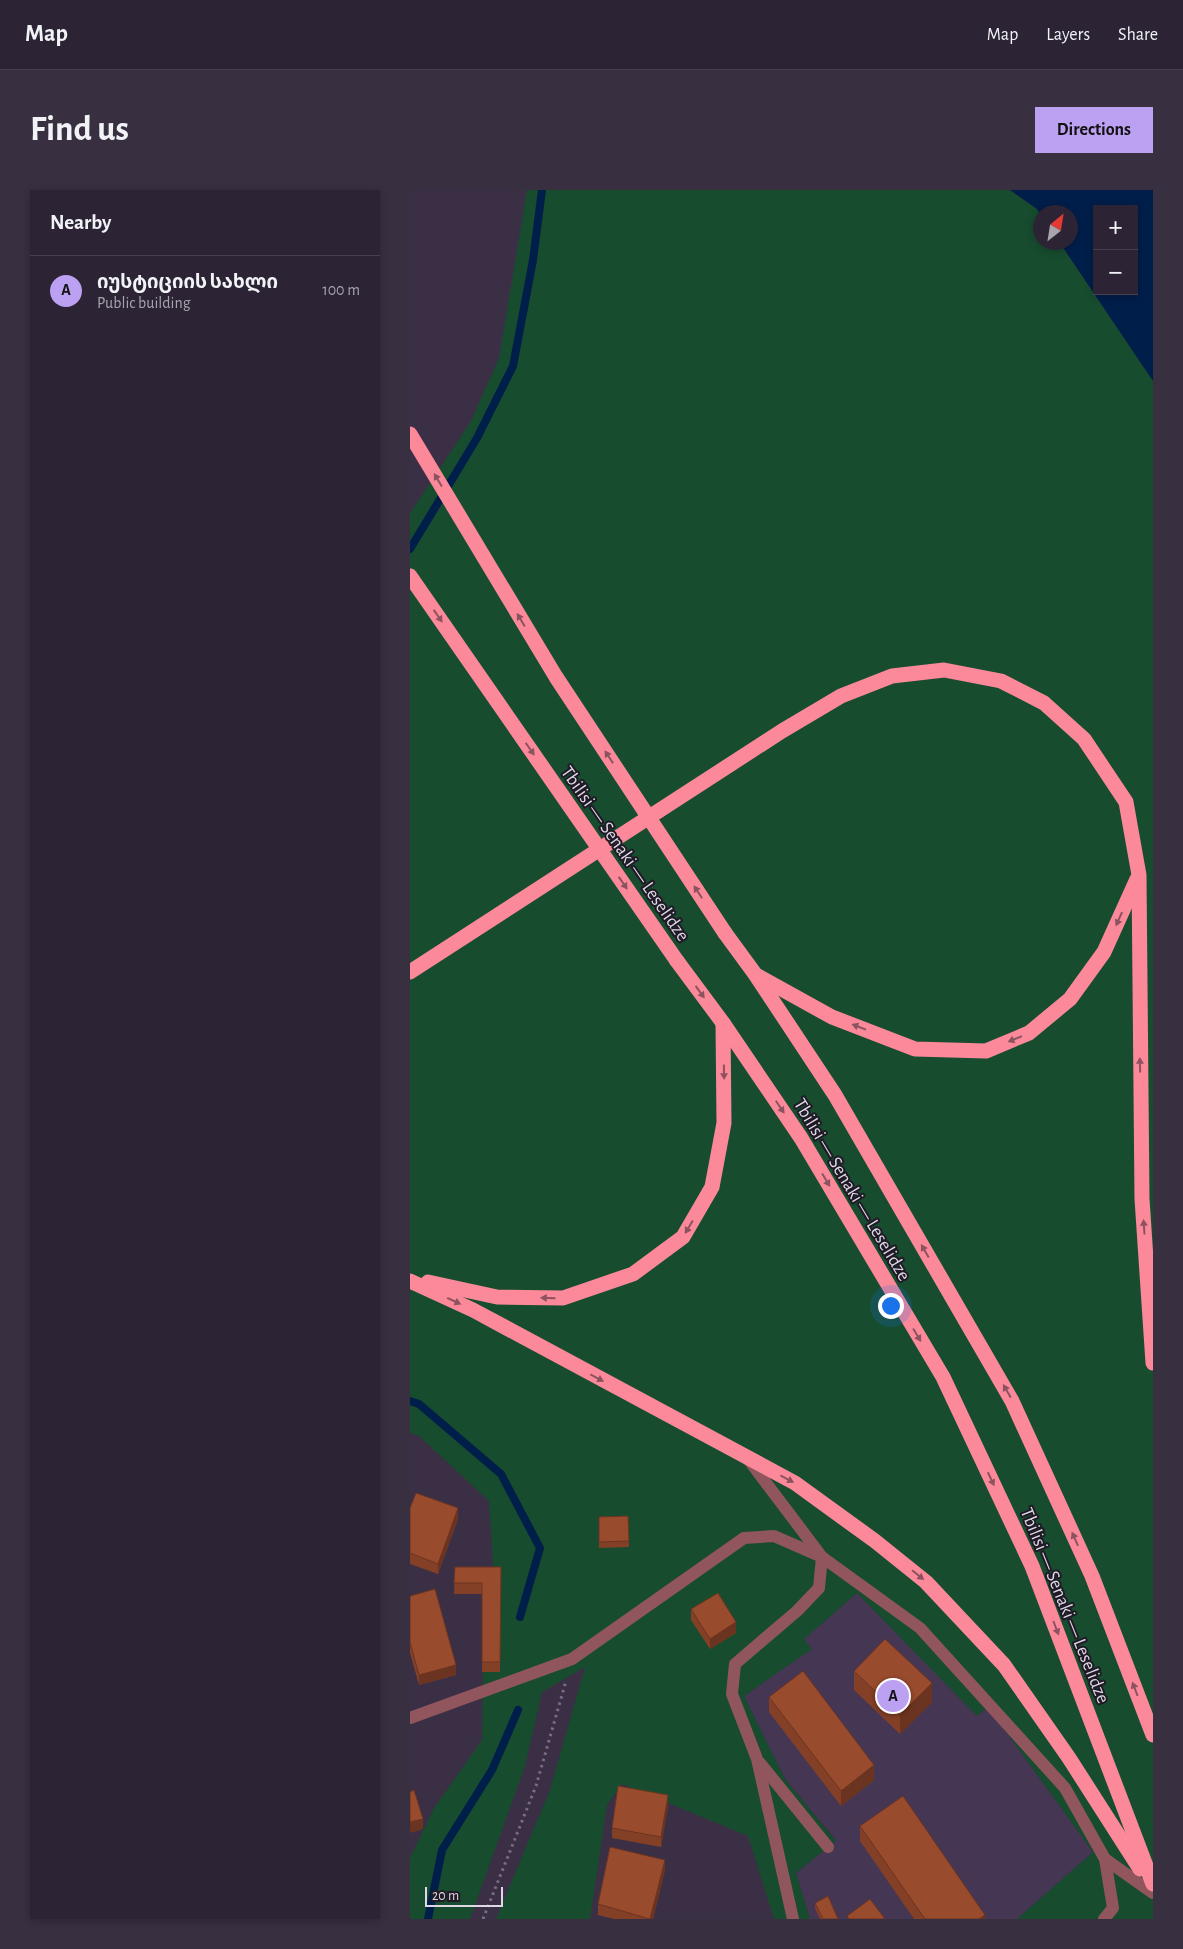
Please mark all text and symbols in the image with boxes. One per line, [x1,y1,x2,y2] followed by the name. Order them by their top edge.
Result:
[25,22,68,46] text: Map
[987,26,1018,44] text: Map
[1046,26,1090,44] text: Layers
[1118,26,1158,44] text: Share
[1035,107,1153,153] button: Directions
[30,112,129,147] text: Find us
[1033,205,1078,250] north arrow
[1093,205,1138,295] map controls
[1093,205,1138,250] button: +
[50,212,111,233] text: Nearby
[1093,250,1138,295] button: −
[97,273,278,292] text: იუსტიციის სახლი
[61,282,71,298] text: A
[322,282,360,298] text: 100 m
[97,295,191,311] text: Public building
[433,474,442,487] one-way arrow
[433,609,443,623] one-way arrow
[517,613,526,626] one-way arrow
[525,742,535,756] one-way arrow
[604,750,613,763] one-way arrow
[557,763,693,945] street label: Tbilisi — Senaki — Leselidze
[618,876,628,890] one-way arrow
[693,886,703,899] one-way arrow
[1114,912,1122,926] one-way arrow
[695,985,705,999] one-way arrow
[851,1023,866,1031] one-way arrow
[1007,1035,1022,1043] one-way arrow
[1136,1056,1144,1072] one-way arrow
[720,1064,728,1080] one-way arrow
[790,1095,914,1284] street label: Tbilisi — Senaki — Leselidze
[775,1100,785,1114] one-way arrow
[821,1173,830,1186] one-way arrow
[1139,1219,1147,1235] one-way arrow
[684,1220,693,1233] one-way arrow
[921,1244,930,1257] one-way arrow
[878,1293,904,1319] your location
[540,1294,556,1302] one-way arrow
[447,1298,461,1306] one-way arrow
[913,1328,922,1341] one-way arrow
[590,1374,605,1382] one-way arrow
[1002,1385,1011,1398] one-way arrow
[987,1472,995,1486] one-way arrow
[780,1475,795,1483] one-way arrow
[1017,1505,1113,1706] street label: Tbilisi — Senaki — Leselidze
[1070,1532,1078,1546] one-way arrow
[911,1570,924,1581] one-way arrow
[1052,1621,1060,1636] one-way arrow
[877,1677,909,1715] pin: A
[1131,1682,1139,1697] one-way arrow
[425,1884,502,1907] scale bar
[432,1889,459,1903] text: 20 m

